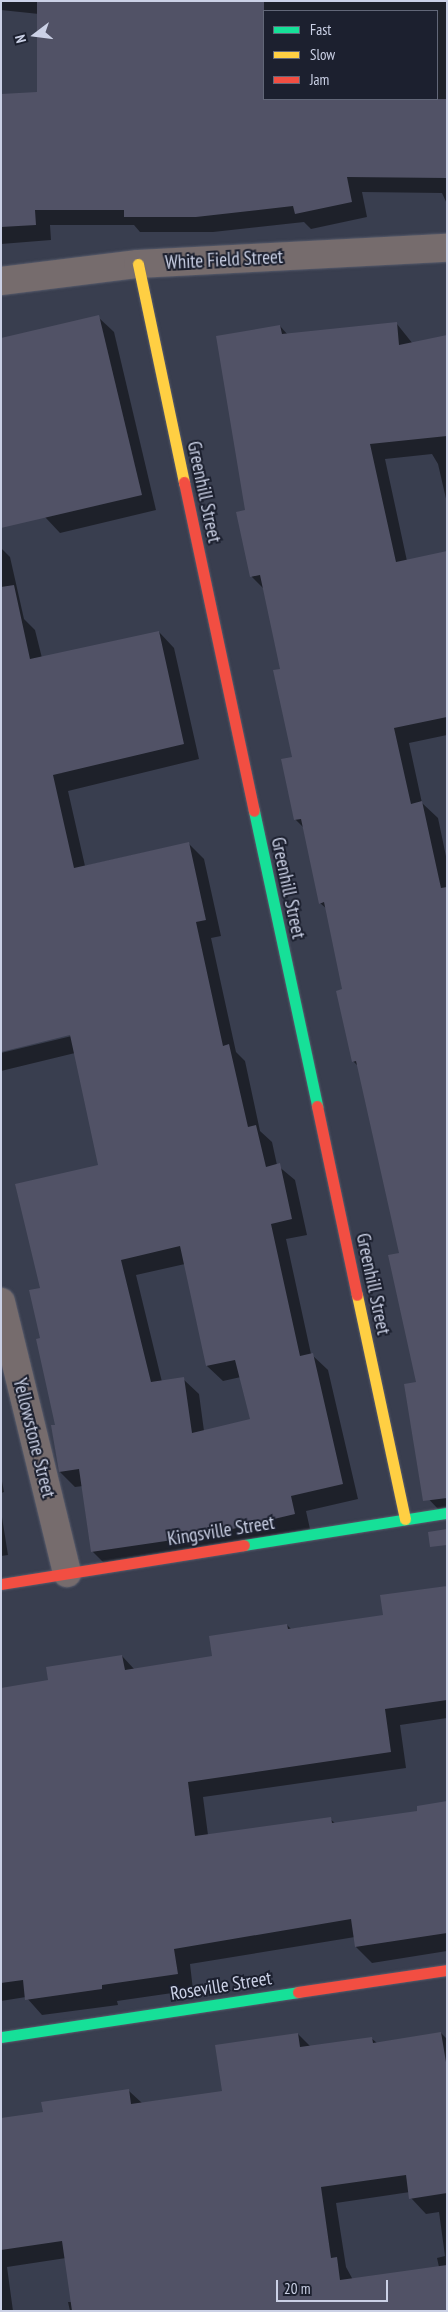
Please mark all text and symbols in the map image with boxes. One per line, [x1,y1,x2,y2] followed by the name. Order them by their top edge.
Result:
[10,10,60,60] north arrow
[263,10,438,100] legend
[310,20,331,39] text: Fast
[11,33,30,45] text: N
[310,45,335,64] text: Slow
[310,70,329,89] text: Jam
[164,246,284,274] street label: White Field Street
[182,439,226,545] street label: Greenhill Street
[266,835,310,941] street label: Greenhill Street
[351,1231,395,1337] street label: Greenhill Street
[8,1376,60,1500] street label: Yellowstone Street
[166,1511,276,1551] street label: Kingsville Street
[169,1967,273,2005] street label: Roseville Street
[278,2270,390,2302] scale bar
[284,2279,310,2298] text: 20 m

